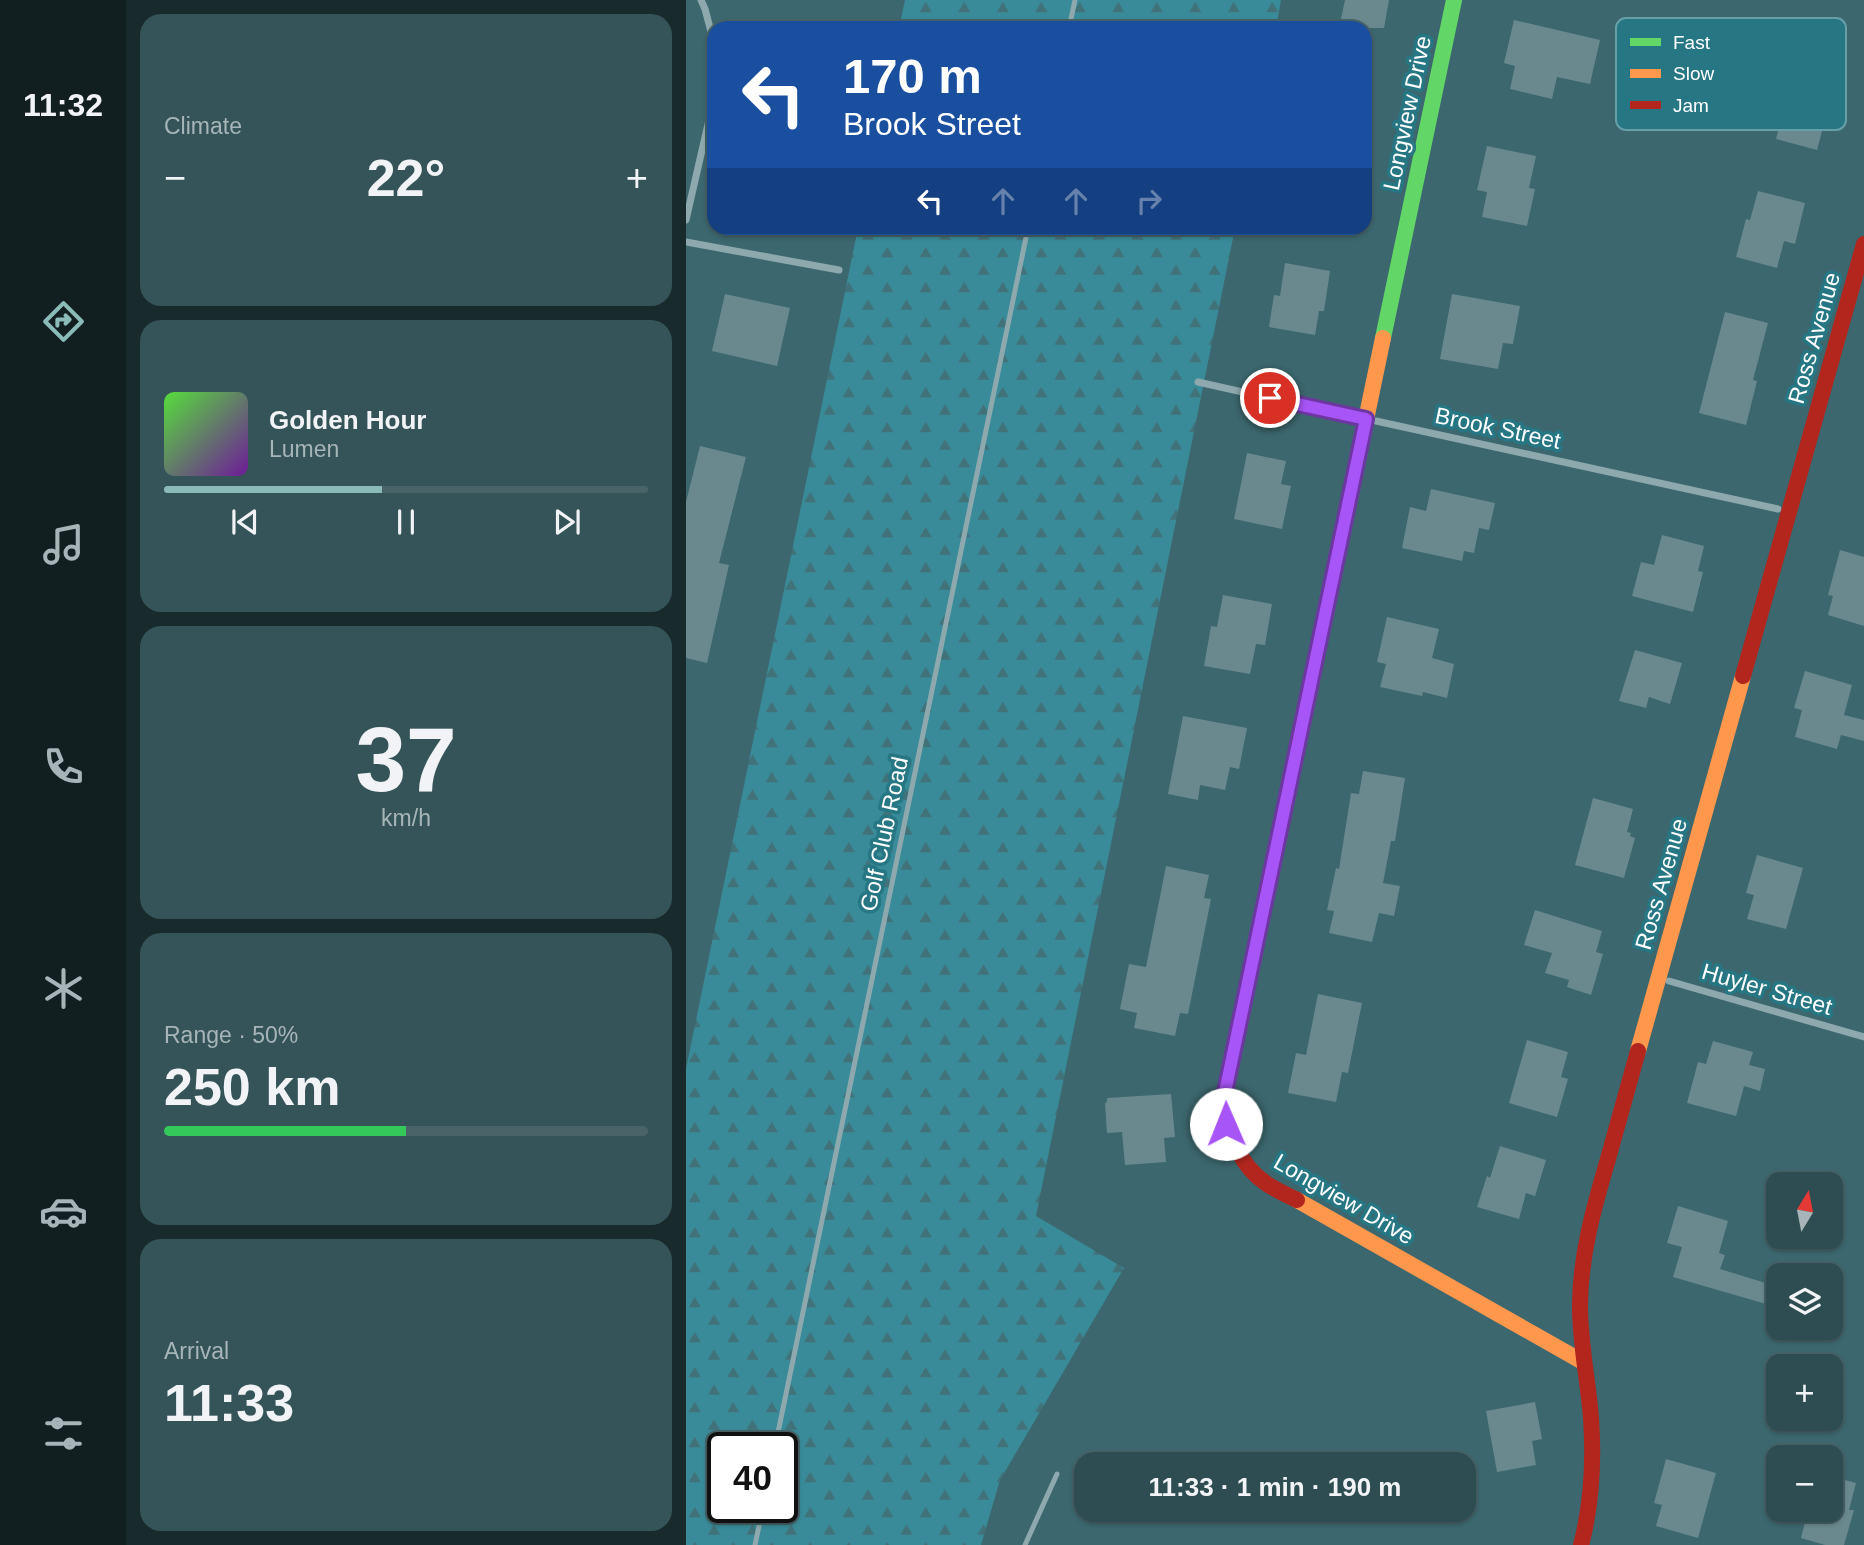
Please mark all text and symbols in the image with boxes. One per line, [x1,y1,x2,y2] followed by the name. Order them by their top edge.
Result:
[1616,18,1846,130] legend
[1673,32,1711,53] text: Fast
[1378,33,1436,193] street label: Longview Drive
[728,49,819,140] icon: left
[843,49,982,103] text: 170 m
[1673,63,1714,84] text: Slow
[23,87,103,123] text: 11:32
[1673,95,1709,116] text: Jam
[843,106,1021,142] text: Brook Street
[164,113,242,139] text: Climate
[367,149,445,207] text: 22°
[164,157,186,199] text: −
[626,157,648,199] text: +
[911,182,949,220] icon: left
[984,182,1022,220] icon: ahead
[1057,182,1095,220] icon: ahead
[1130,182,1168,220] icon: right
[1783,269,1845,407] street label: Ross Avenue
[39,297,88,346] icon: directions
[1240,368,1300,428] pin
[1251,379,1289,417] icon: arrive
[1433,402,1564,454] street label: Brook Street
[269,405,426,435] text: Golden Hour
[269,436,339,462] text: Lumen
[226,503,264,541] icon: previous
[387,503,425,541] icon: pause
[548,503,586,541] icon: next
[39,520,88,569] icon: music
[355,709,457,810] text: 37
[39,742,88,791] icon: phone
[855,754,913,914] street label: Golf Club Road
[381,805,431,831] text: km/h
[1630,815,1692,953] street label: Ross Avenue
[1699,958,1836,1020] street label: Huyler Street
[39,964,88,1013] icon: climate
[164,1022,298,1048] text: Range · 50%
[164,1058,340,1116] text: 250 km
[1189,1087,1263,1161] position arrow
[1269,1148,1419,1250] street label: Longview Drive
[1766,1172,1843,1250] north arrow
[1766,1172,1843,1522] map controls
[39,1187,88,1236] icon: car
[1766,1263,1843,1340] button: layers
[164,1338,229,1364] text: Arrival
[1766,1354,1843,1431] button: +
[164,1374,294,1432] text: 11:33
[39,1409,88,1458] icon: filters
[707,1432,798,1523] speed limit sign: 40
[1766,1445,1843,1522] button: −
[1149,1472,1401,1502] text: 11:33 · 1 min · 190 m

